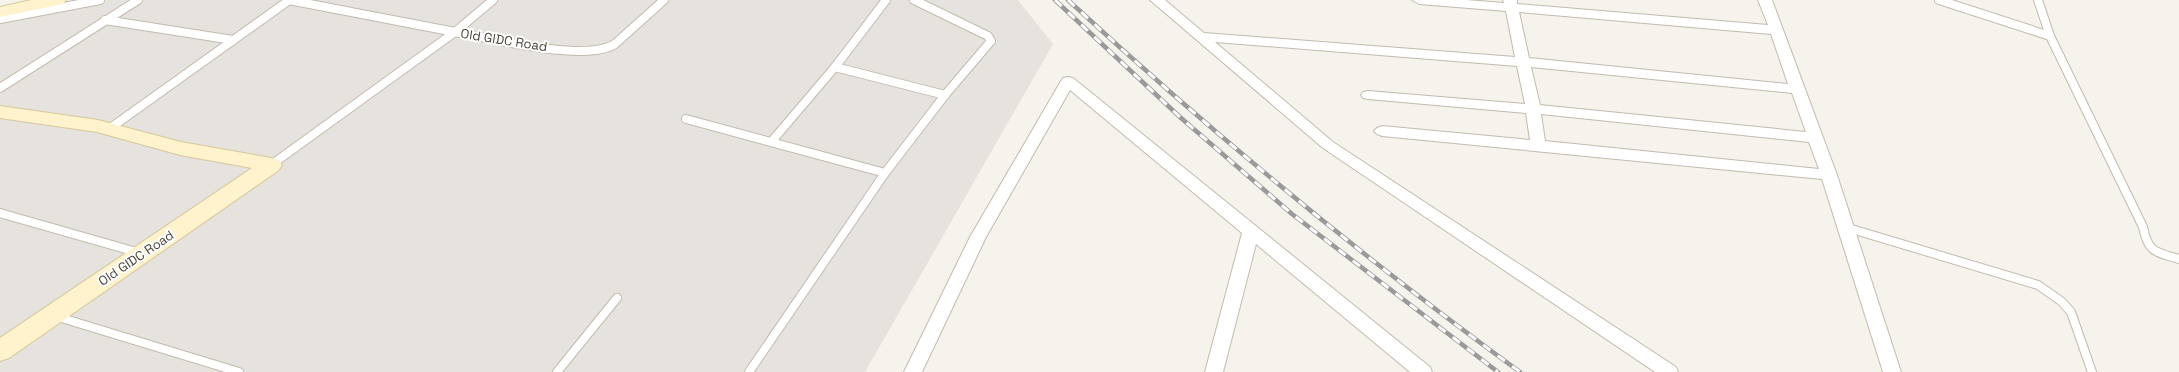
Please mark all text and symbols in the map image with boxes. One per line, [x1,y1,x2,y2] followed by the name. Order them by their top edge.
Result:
[459,25,549,55] street label: Old GIDC Road
[95,226,177,290] street label: Old GIDC Road

